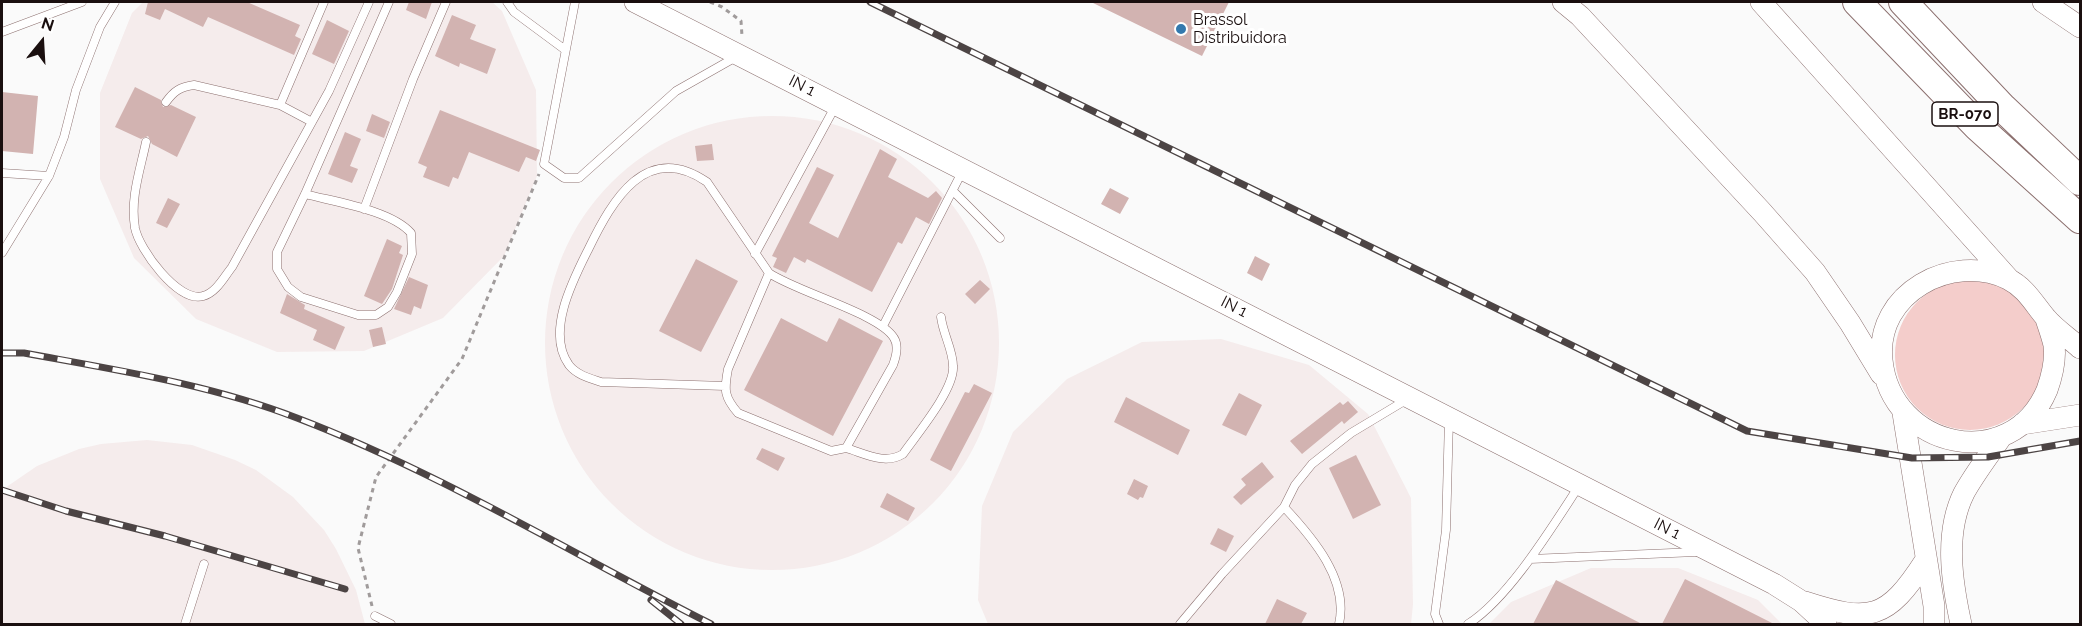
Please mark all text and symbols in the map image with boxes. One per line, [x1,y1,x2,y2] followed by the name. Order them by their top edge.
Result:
[1193,10,1287,48] place label: Brassol Distribuidora
[12,12,72,72] north arrow
[39,13,56,35] text: N
[1174,22,1188,36] marker: Brassol Distribuidora
[786,71,818,101] street label: IN 1
[1932,102,1998,126] road number: BR-070
[1218,292,1250,322] street label: IN 1
[1651,514,1683,544] street label: IN 1

